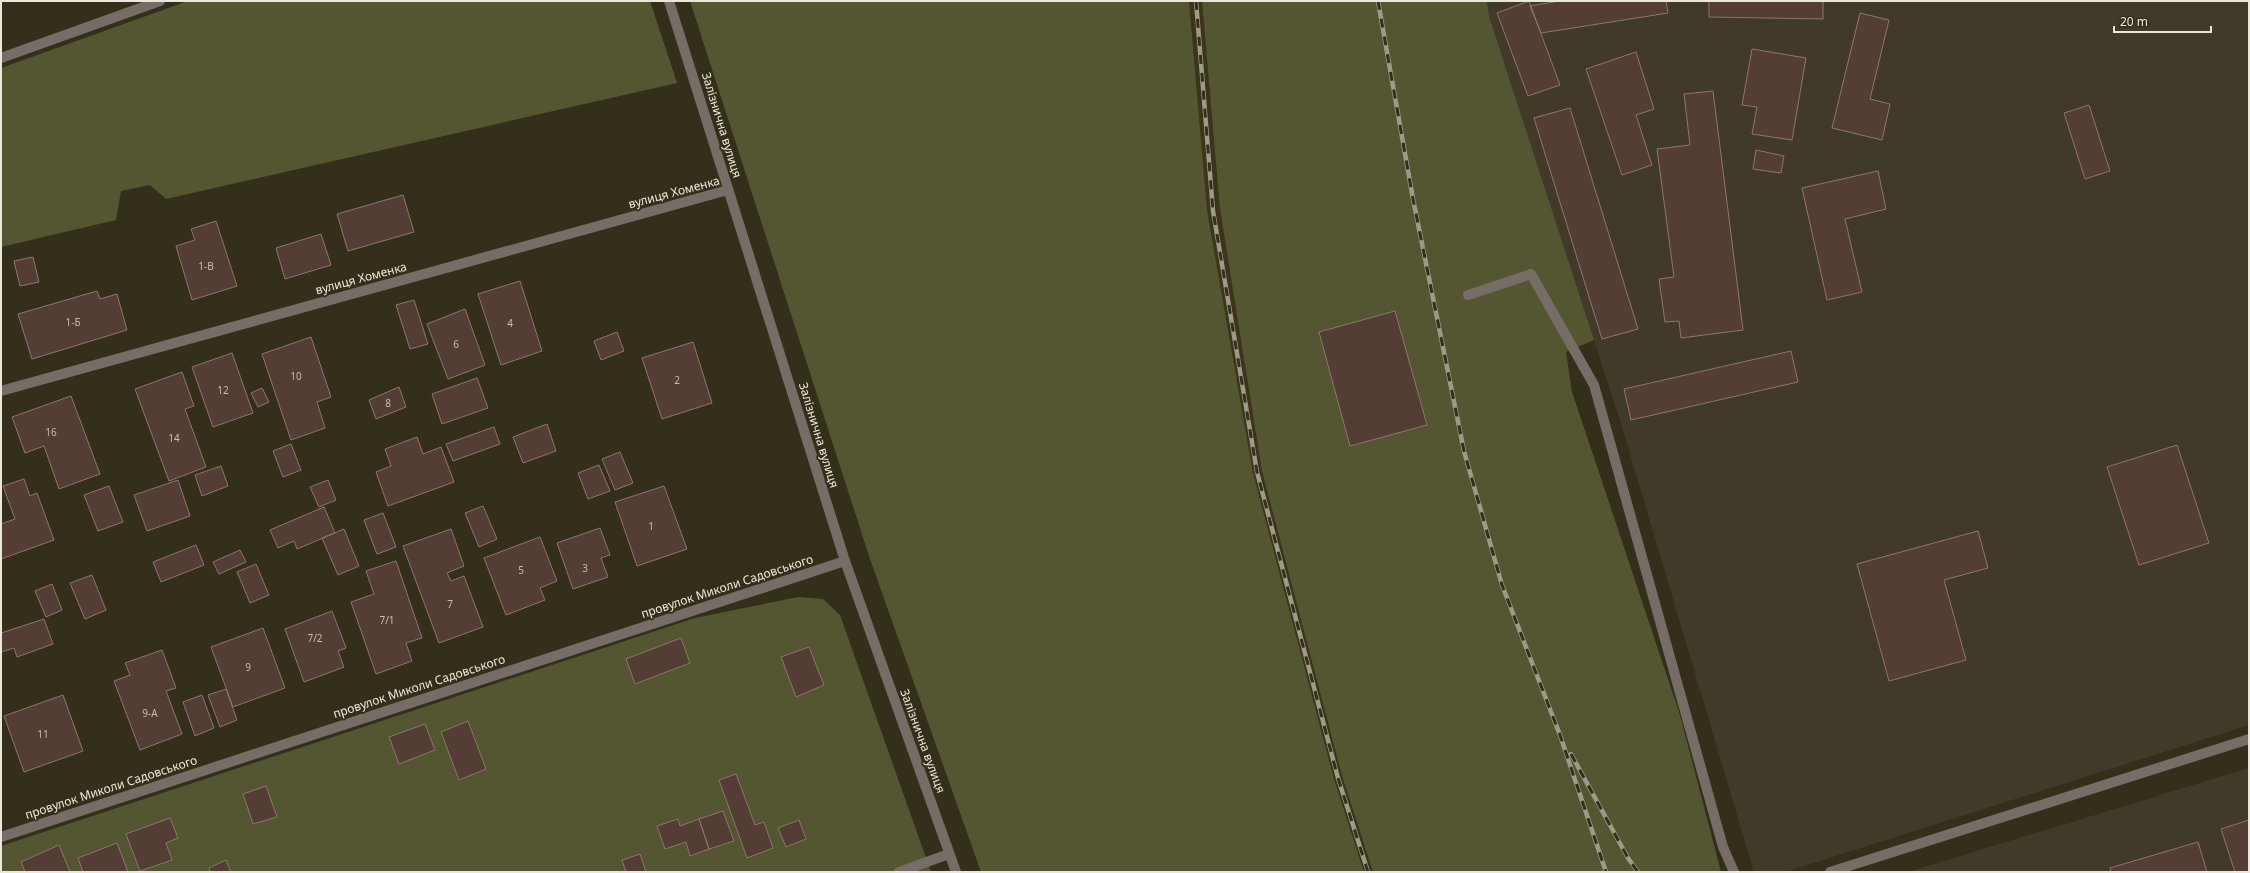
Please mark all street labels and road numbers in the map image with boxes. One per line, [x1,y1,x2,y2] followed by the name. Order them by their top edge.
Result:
[698,70,746,180] street label: Залізнична вулиця
[626,172,722,212] street label: вулиця Хоменка
[313,258,409,298] street label: вулиця Хоменка
[795,380,843,490] street label: Залізнична вулиця
[639,550,815,622] street label: провулок Миколи Садовського
[331,650,507,722] street label: провулок Миколи Садовського
[896,687,950,795] street label: Залізнична вулиця
[23,751,199,823] street label: провулок Миколи Садовського

